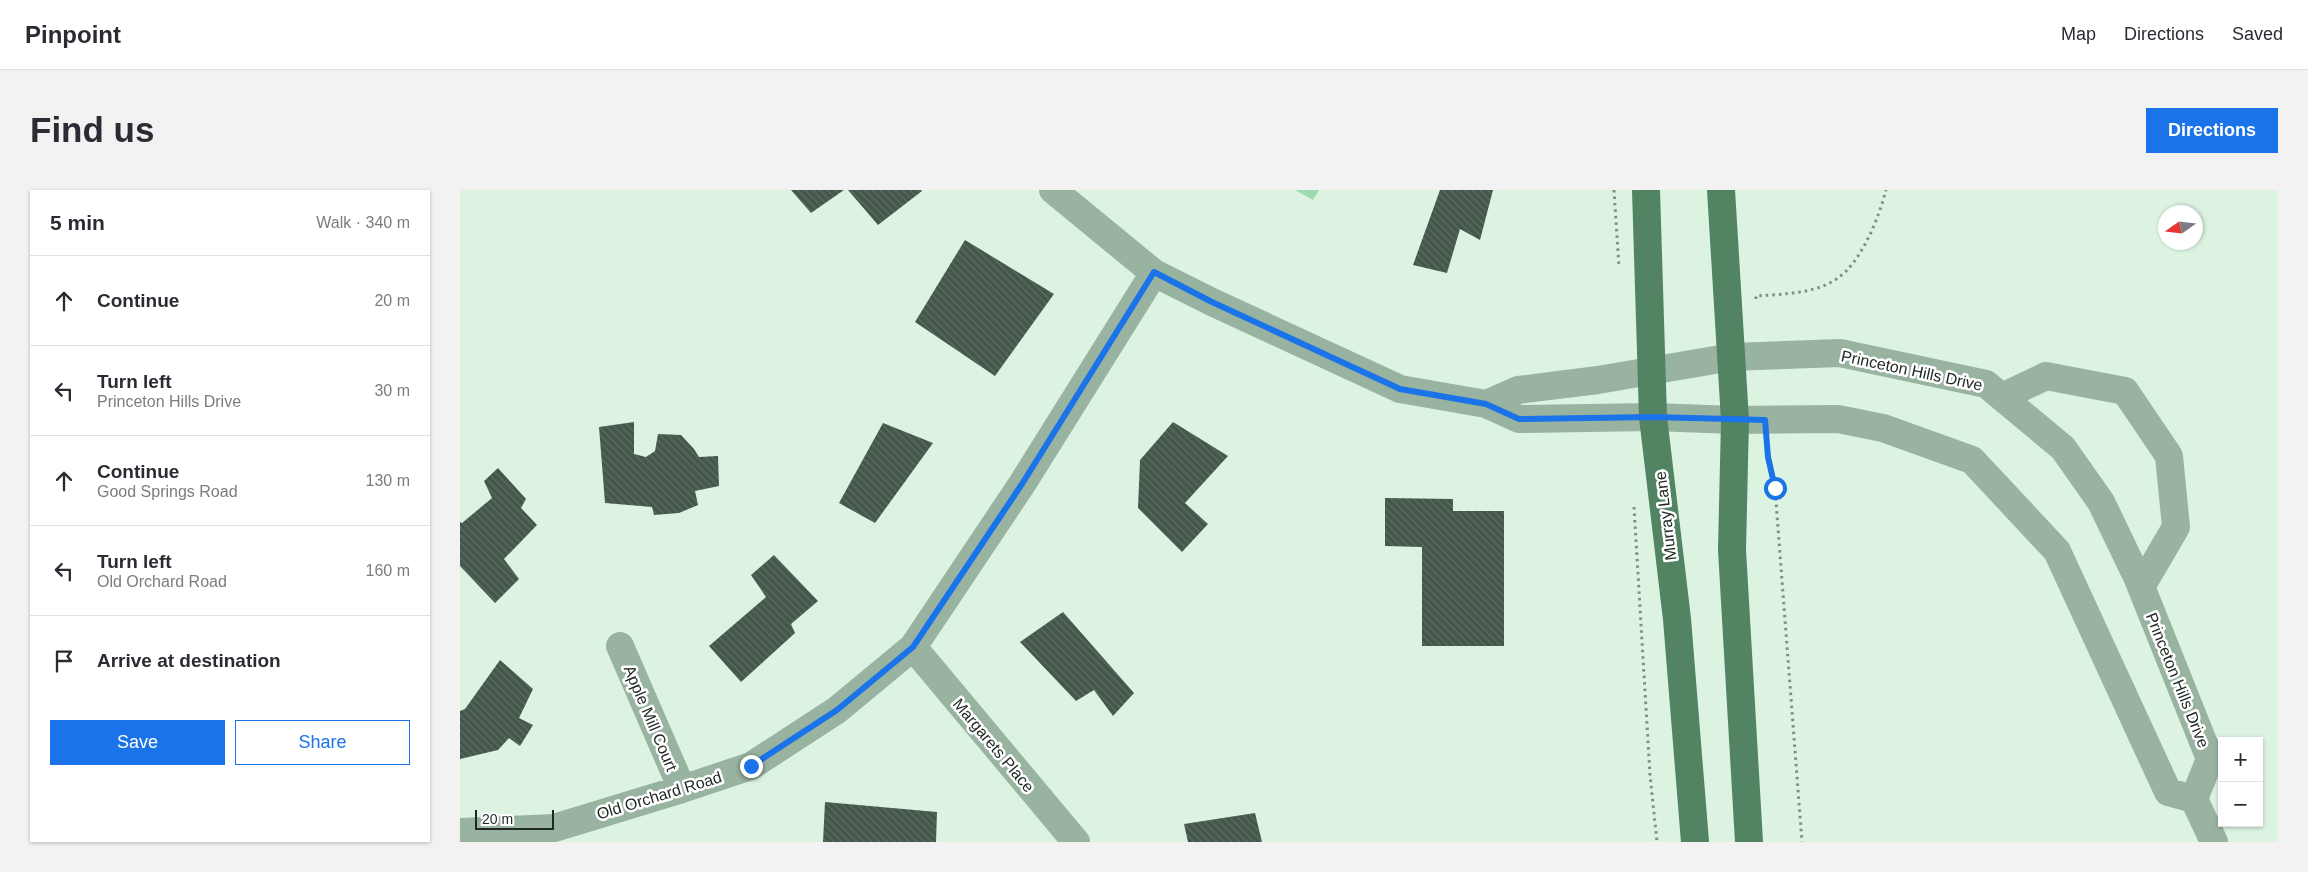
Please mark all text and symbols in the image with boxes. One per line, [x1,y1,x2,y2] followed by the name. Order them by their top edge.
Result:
[25,21,121,48] text: Pinpoint
[2061,24,2096,44] text: Map
[2124,24,2204,44] text: Directions
[2232,24,2283,44] text: Saved
[2146,108,2278,153] button: Directions
[30,110,154,149] text: Find us
[2158,205,2203,250] north arrow
[50,211,105,234] text: 5 min
[316,214,410,231] text: Walk · 340 m
[50,287,78,315] icon: ahead
[97,290,179,311] text: Continue
[374,292,410,309] text: 20 m
[1840,347,1984,394] street label: Princeton Hills Drive
[97,371,172,392] text: Turn left
[50,377,78,405] icon: left
[374,382,410,399] text: 30 m
[97,393,241,410] text: Princeton Hills Drive
[97,461,179,482] text: Continue
[50,467,78,495] icon: ahead
[1652,470,1679,562] street label: Murray Lane
[366,472,410,489] text: 130 m
[1764,477,1787,500] route start
[97,483,238,500] text: Good Springs Road
[97,551,172,572] text: Turn left
[50,557,78,585] icon: left
[366,562,410,579] text: 160 m
[97,573,227,590] text: Old Orchard Road
[2143,610,2212,750] street label: Princeton Hills Drive
[50,647,78,675] icon: arrive
[97,650,281,671] text: Arrive at destination
[621,663,681,774] street label: Apple Mill Court
[950,695,1038,795] street label: Margarets Place
[50,720,225,765] button: Save
[235,720,410,765] button: Share
[2218,737,2263,827] map controls
[2218,737,2263,782] button: +
[740,755,763,778] route end
[595,768,724,823] street label: Old Orchard Road
[2218,782,2263,827] button: −
[475,807,554,830] scale bar
[482,811,513,827] text: 20 m

